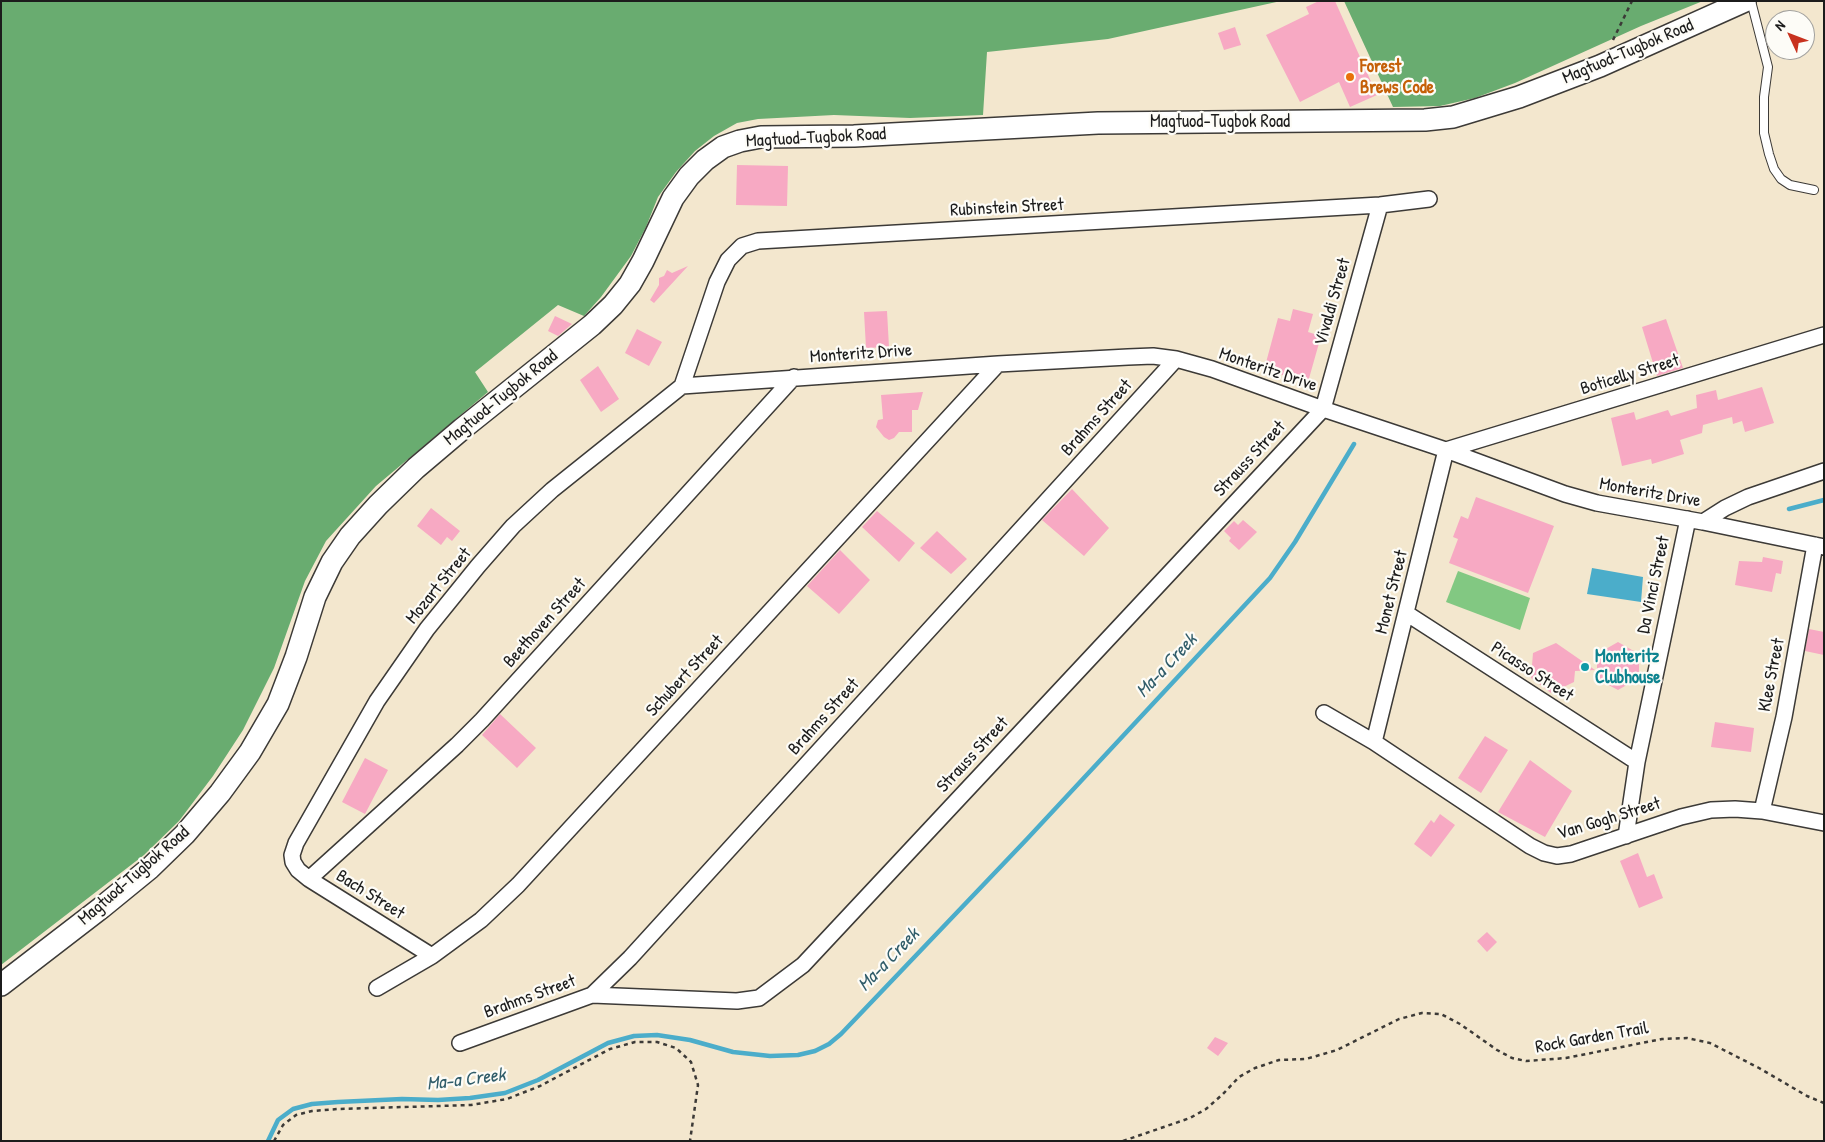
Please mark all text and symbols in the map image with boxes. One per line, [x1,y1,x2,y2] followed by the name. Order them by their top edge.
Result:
[1765,10,1815,60] north arrow
[1559,15,1697,89] street label: Magtuod-Tugbok Road
[1770,16,1789,34] text: N
[1360,56,1434,98] place label: Forest Brews Code
[1344,71,1356,83] marker: Forest Brews Code
[1150,111,1290,133] street label: Magtuod-Tugbok Road
[745,124,887,152] street label: Magtuod-Tugbok Road
[950,194,1064,222] street label: Rubinstein Street
[1310,256,1356,348] street label: Vivaldi Street
[809,340,913,368] street label: Monteritz Drive
[1216,343,1320,397] street label: Monteritz Drive
[440,346,562,450] street label: Magtuod-Tugbok Road
[1578,350,1682,400] street label: Boticelly Street
[1057,375,1137,461] street label: Brahms Street
[1210,417,1290,501] street label: Strauss Street
[1598,473,1702,513] street label: Monteritz Drive
[1633,534,1675,636] street label: Da Vinci Street
[402,543,476,629] street label: Mozart Street
[1371,548,1413,636] street label: Monet Street
[499,574,591,672] street label: Beethoven Street
[1132,629,1202,703] water label: Ma-a Creek
[642,631,728,721] street label: Schubert Street
[1754,636,1790,714] street label: Klee Street
[1487,637,1577,707] street label: Picasso Street
[1595,646,1660,689] place label: Monteritz Clubhouse
[1579,661,1591,673] marker: Monteritz Clubhouse
[784,674,864,760] street label: Brahms Street
[933,713,1013,797] street label: Strauss Street
[1555,793,1663,845] street label: Van Gogh Street
[74,822,194,930] street label: Magtuod-Tugbok Road
[332,866,408,924] street label: Bach Street
[853,924,925,996] water label: Ma-a Creek
[481,970,579,1024] street label: Brahms Street
[1534,1017,1650,1059] street label: Rock Garden Trail
[425,1064,507,1096] water label: Ma-a Creek

